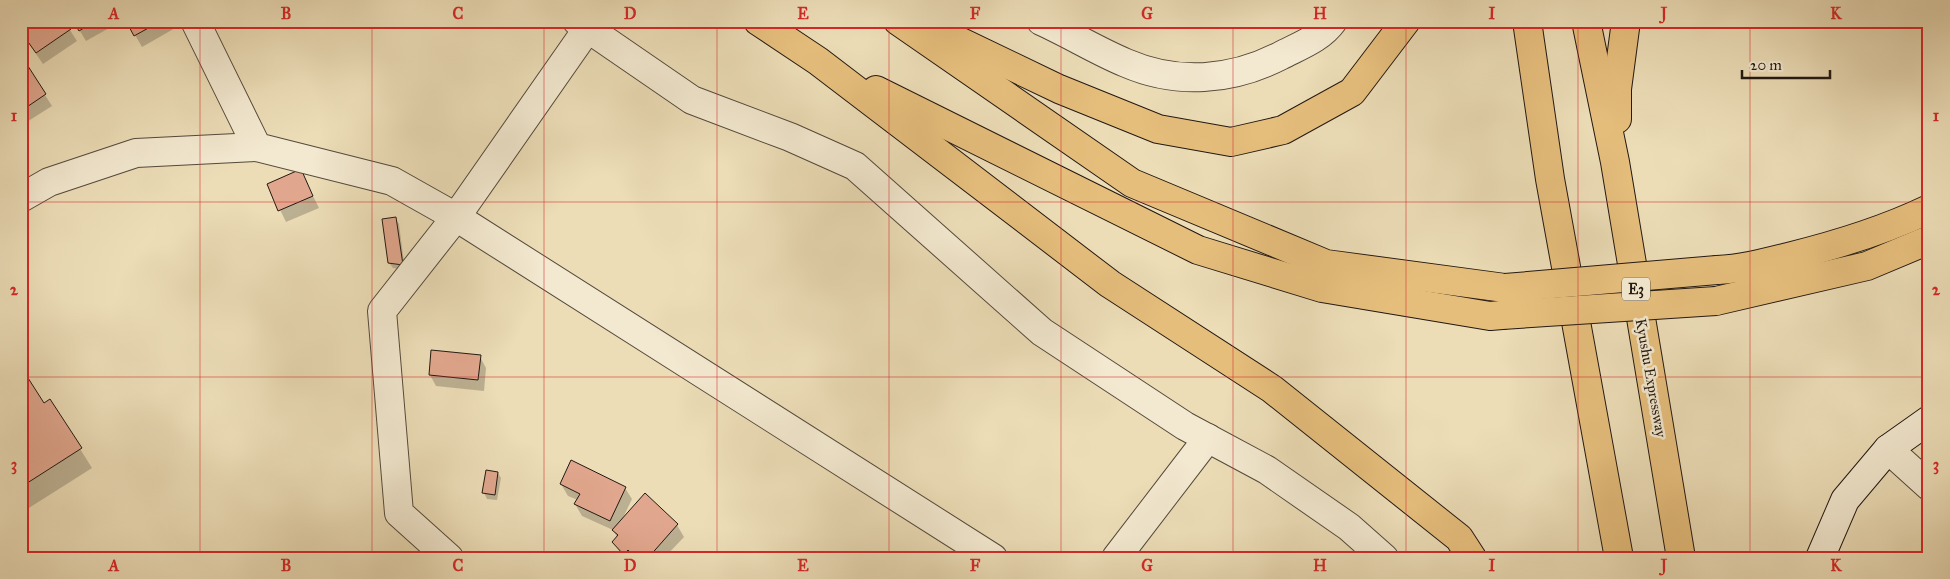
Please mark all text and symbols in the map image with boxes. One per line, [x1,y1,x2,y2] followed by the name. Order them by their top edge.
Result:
[108,4,120,23] text: A
[281,4,291,23] text: B
[453,4,464,23] text: C
[624,4,637,23] text: D
[797,4,809,23] text: E
[970,4,981,23] text: F
[1141,4,1153,23] text: G
[1313,4,1327,23] text: H
[1489,4,1496,23] text: I
[1659,4,1668,24] text: J
[1830,4,1842,23] text: K
[1742,48,1830,80] scale bar
[1750,56,1782,74] text: 20 m
[11,106,18,125] text: 1
[1933,106,1940,125] text: 1
[1622,278,1650,300] road number: E3
[10,280,19,299] text: 2
[1932,280,1941,299] text: 2
[1632,317,1671,440] street label: Kyushu Expressway
[11,455,17,475] text: 3
[1933,455,1939,475] text: 3
[108,556,120,575] text: A
[281,556,291,575] text: B
[453,556,464,575] text: C
[624,556,637,575] text: D
[797,556,809,575] text: E
[970,556,981,575] text: F
[1141,556,1153,575] text: G
[1313,556,1327,575] text: H
[1489,556,1496,575] text: I
[1659,556,1668,576] text: J
[1830,556,1842,575] text: K

